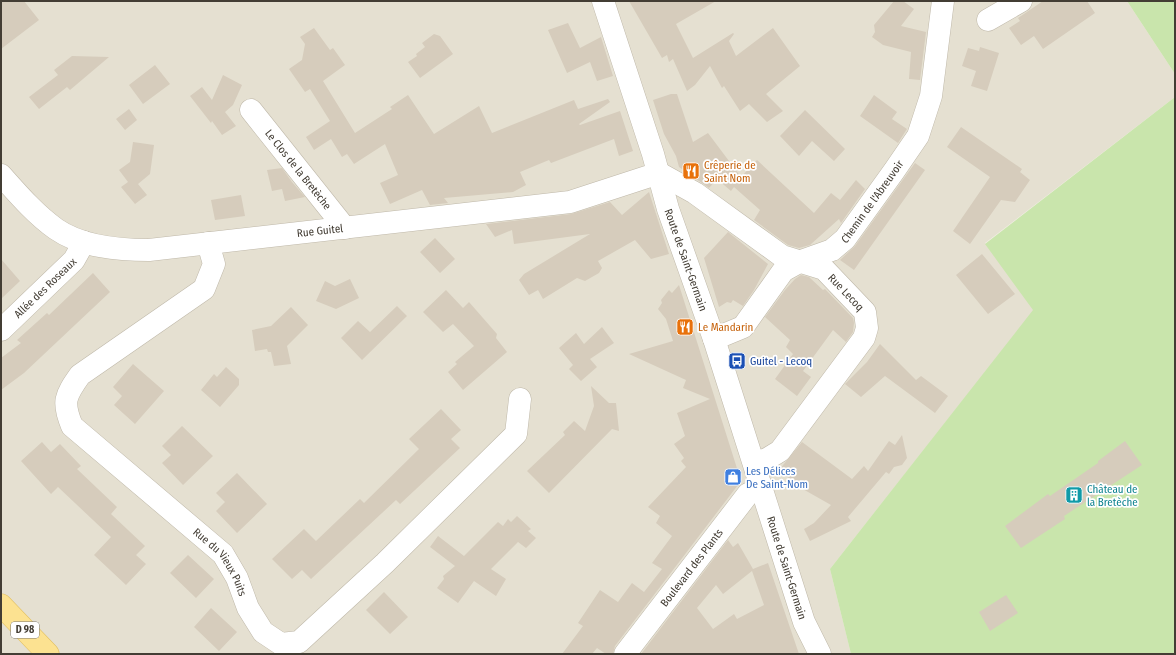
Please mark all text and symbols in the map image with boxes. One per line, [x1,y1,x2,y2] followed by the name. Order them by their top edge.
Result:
[263,127,334,212] street label: Le Clos de la Bretèche
[838,157,906,246] street label: Chemin de l'Abreuvoir
[704,159,756,185] place label: Crêperie de Saint Nom
[681,161,701,181] restaurant icon: Crêperie de Saint Nom
[662,207,710,313] street label: Route de Saint-Germain
[296,221,344,240] street label: Rue Guitel
[11,255,79,321] street label: Allée des Roseaux
[826,271,867,313] street label: Rue Lecoq
[675,317,695,337] restaurant icon: Le Mandarin
[698,321,753,334] place label: Le Mandarin
[727,351,747,371] bus stop icon: Guitel - Lecoq
[750,355,812,368] place label: Guitel - Lecoq
[746,465,808,491] place label: Les Délices De Saint-Nom
[723,467,743,487] shop icon: Les Délices De Saint-Nom
[1087,483,1138,509] place label: Château de la Bretèche
[1064,485,1084,505] building icon: Château de la Bretèche
[764,515,809,621] street label: Route de Saint-Germain
[191,525,250,598] street label: Rue du Vieux Puits
[657,526,726,609] street label: Boulevard des Plants
[11,622,39,638] road number: D 98

